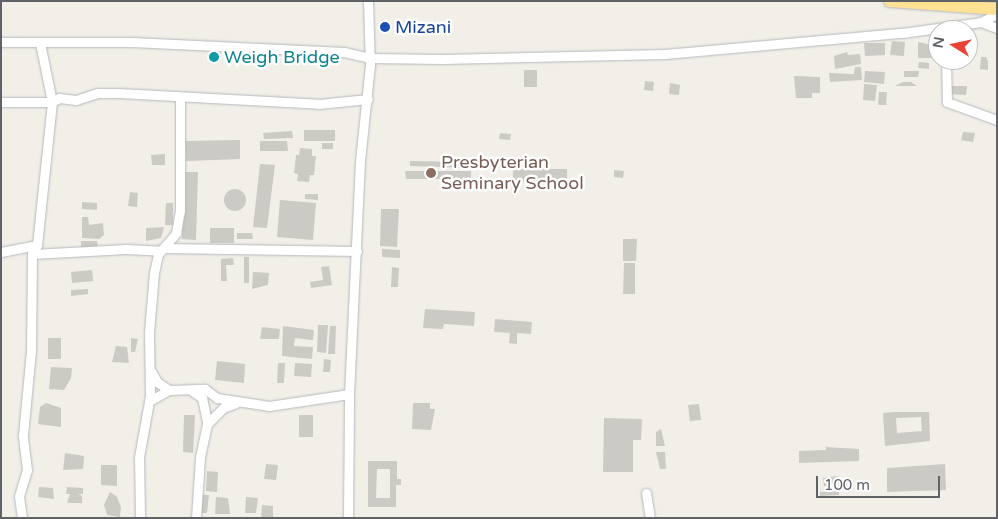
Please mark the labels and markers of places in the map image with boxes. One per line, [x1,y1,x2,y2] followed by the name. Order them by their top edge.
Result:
[395,16,451,38] place label: Mizani
[379,21,391,33] marker: Mizani
[224,46,340,68] place label: Weigh Bridge
[208,51,220,63] marker: Weigh Bridge
[441,152,584,194] place label: Presbyterian Seminary School
[425,167,437,179] marker: Presbyterian Seminary School

